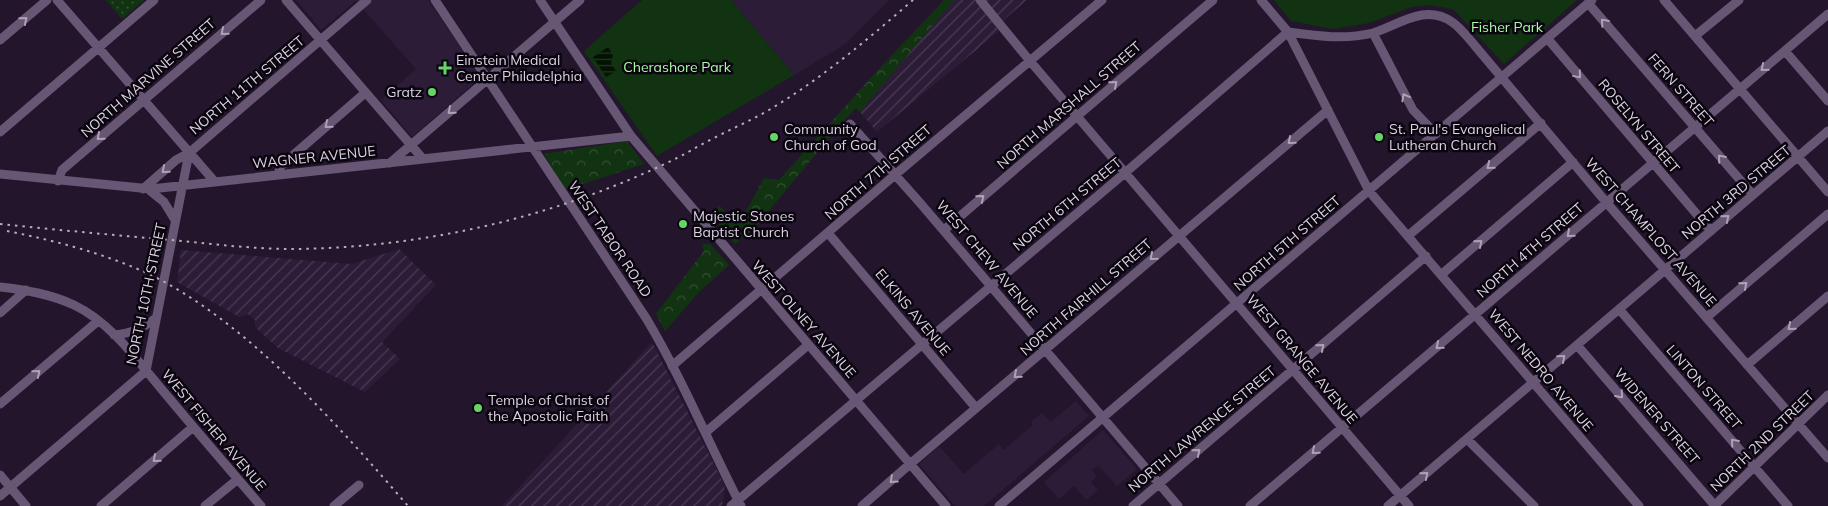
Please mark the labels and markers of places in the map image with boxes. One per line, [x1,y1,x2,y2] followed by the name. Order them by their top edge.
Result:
[456,51,582,85] place label: Einstein Medical Center Philadelphia
[438,61,452,75] marker: Einstein Medical Center Philadelphia
[386,83,422,101] place label: Gratz
[426,86,438,98] marker: Gratz
[784,120,877,154] place label: Community Church of God
[1389,120,1525,154] place label: St. Paul's Evangelical Lutheran Church
[768,131,780,143] marker: Community Church of God
[1373,131,1385,143] marker: St. Paul's Evangelical Lutheran Church
[693,207,794,241] place label: Majestic Stones Baptist Church
[677,218,689,230] marker: Majestic Stones Baptist Church
[488,391,609,425] place label: Temple of Christ of the Apostolic Faith
[472,402,484,414] marker: Temple of Christ of the Apostolic Faith

